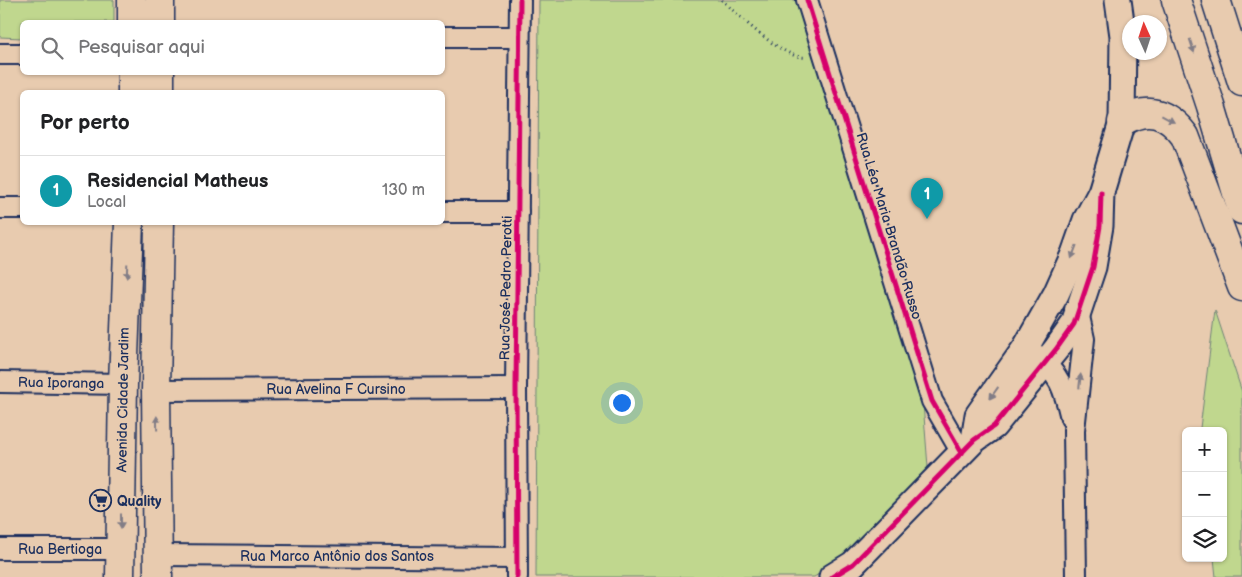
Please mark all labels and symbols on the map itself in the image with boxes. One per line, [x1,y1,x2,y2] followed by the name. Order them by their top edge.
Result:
[1122,15,1167,60] north arrow
[1188,39,1196,54] one-way arrow
[1160,115,1175,123] one-way arrow
[852,130,926,322] street label: Rua Léa Maria Brandão Russo
[911,178,943,219] pin: 1
[496,215,516,361] street label: Rua José Pedro Perotti
[1070,245,1078,260] one-way arrow
[123,263,131,279] one-way arrow
[113,327,133,473] street label: Avenida Cidade Jardim
[1076,373,1084,389] one-way arrow
[18,374,104,392] street label: Rua Iporanga
[266,381,406,398] street label: Rua Avelina F Cursino
[989,386,999,400] one-way arrow
[609,390,635,416] your location
[153,415,161,431] one-way arrow
[89,489,113,513] supermarket icon: Quality
[117,493,162,510] place label: Quality
[117,513,125,529] one-way arrow
[18,541,102,558] street label: Rua Bertioga
[240,548,434,565] street label: Rua Marco Antônio dos Santos

